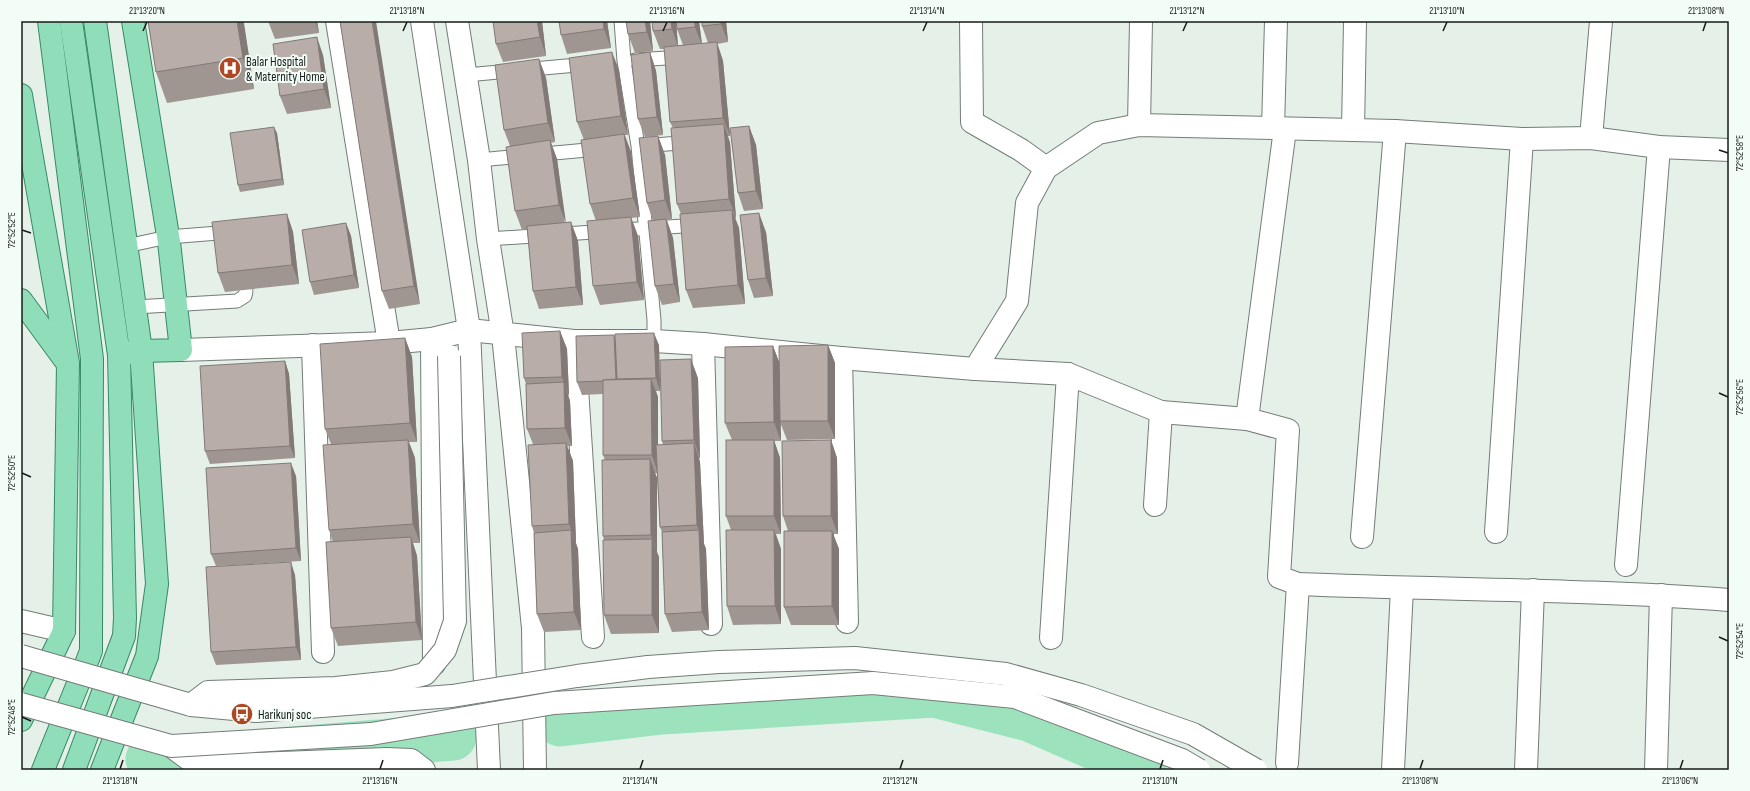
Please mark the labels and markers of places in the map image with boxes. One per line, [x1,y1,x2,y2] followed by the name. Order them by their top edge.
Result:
[246,54,325,85] place label: Balar Hospital & Maternity Home
[217,55,243,81] hospital icon: Balar Hospital & Maternity Home
[229,701,255,727] bus stop icon: Harikunj soc
[258,707,311,723] place label: Harikunj soc

